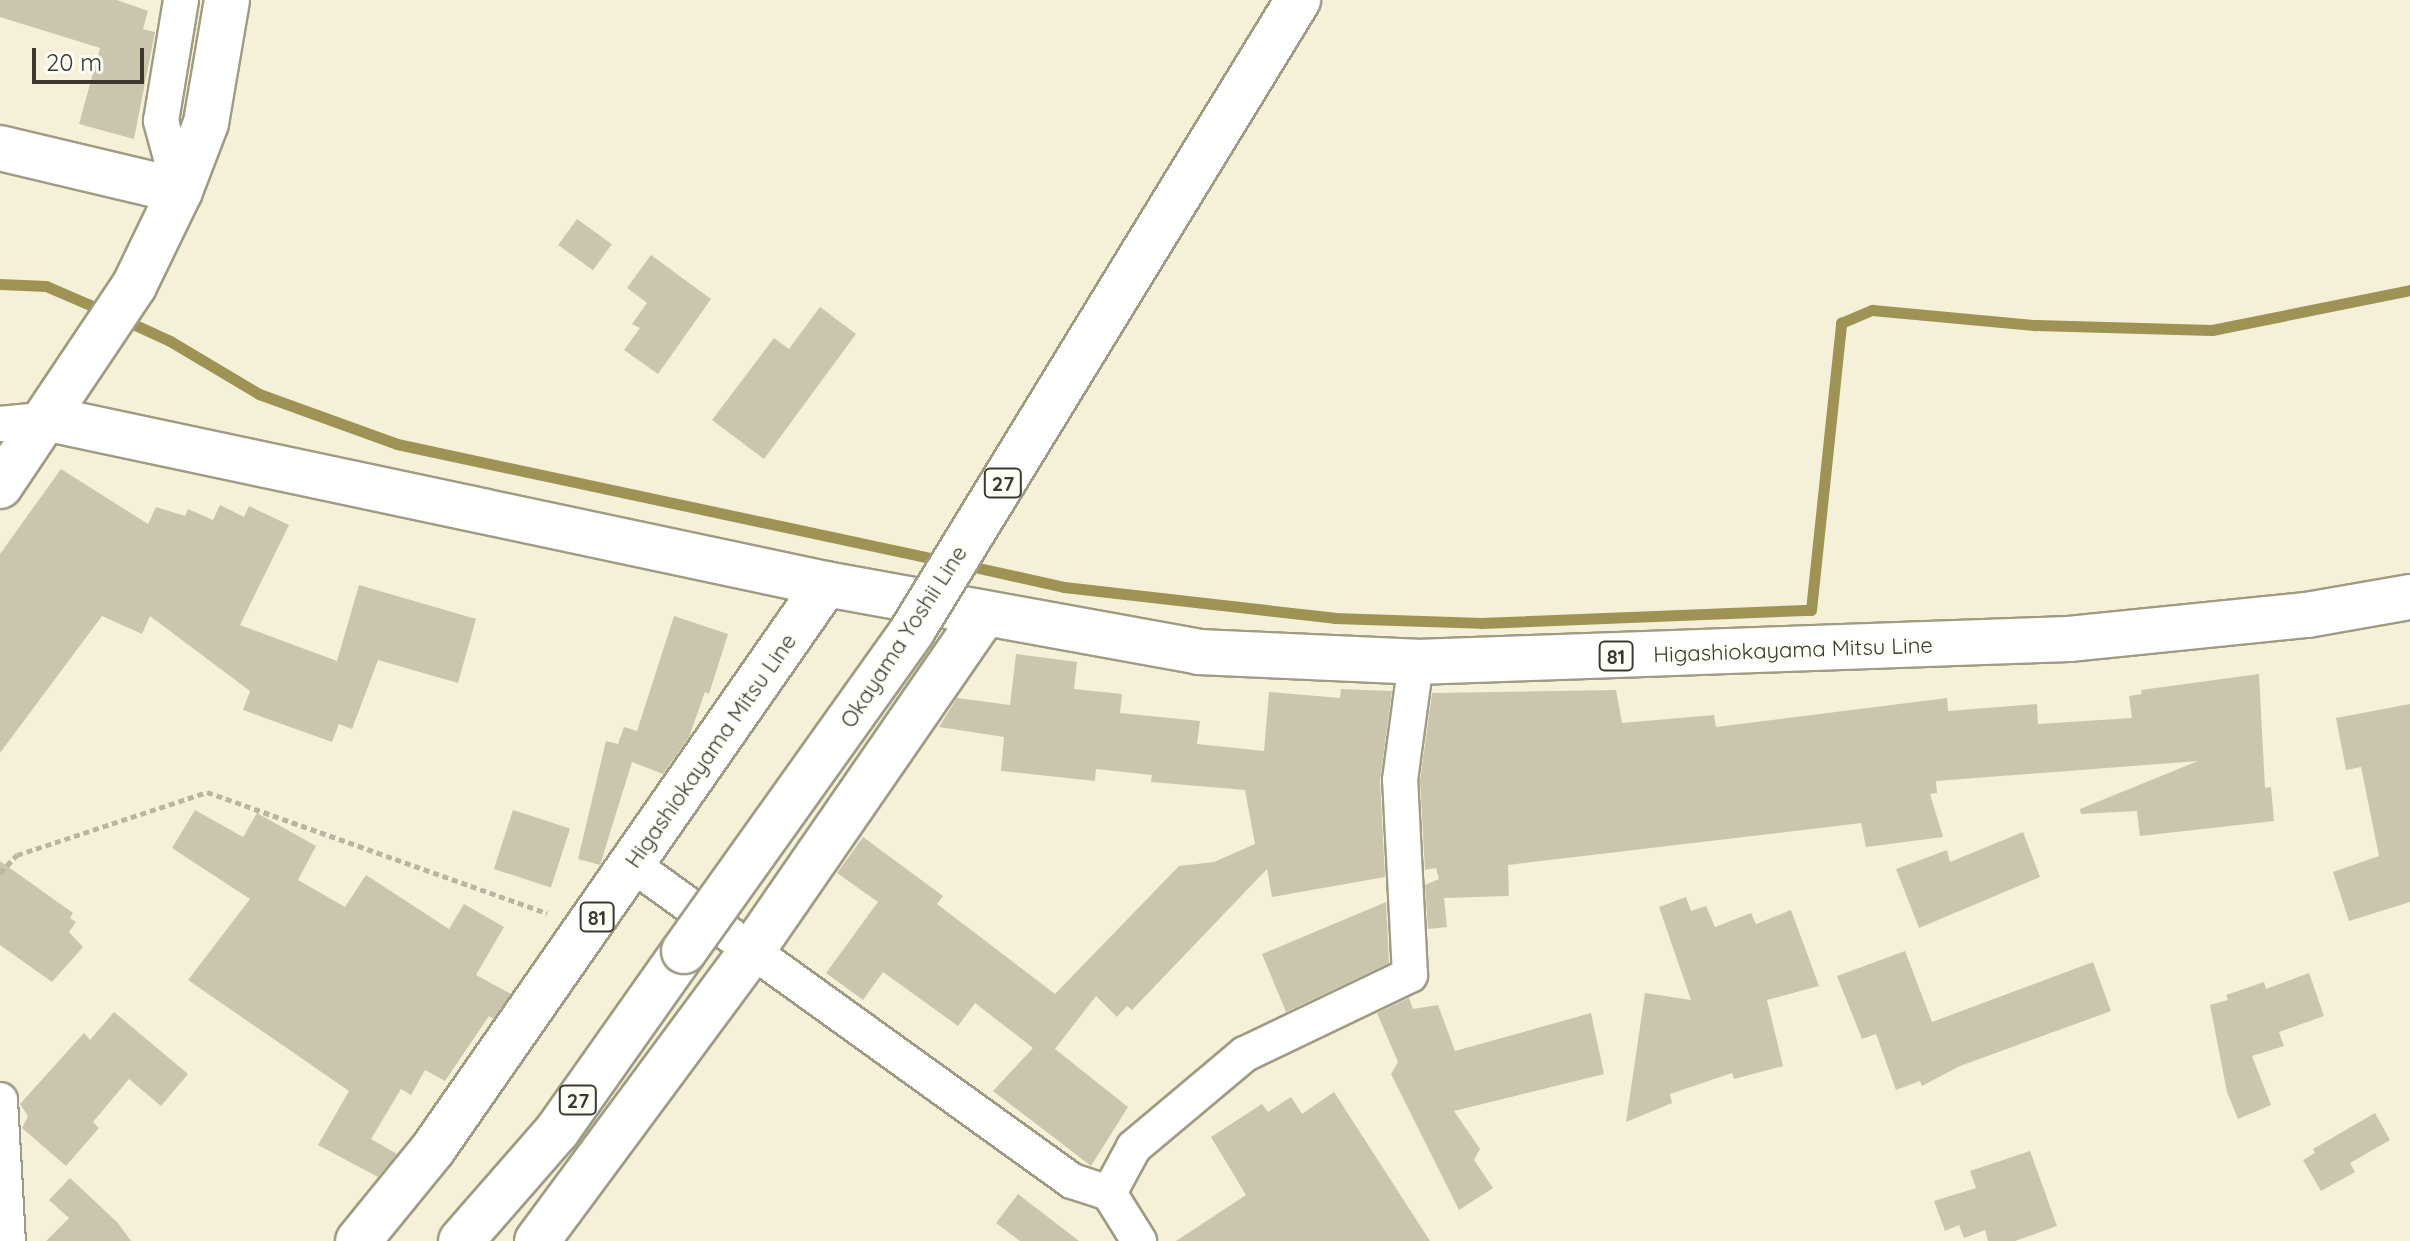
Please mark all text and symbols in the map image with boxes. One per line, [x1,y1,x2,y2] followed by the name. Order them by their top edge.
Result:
[36,32,148,82] scale bar
[46,47,102,77] text: 20 m
[983,467,1023,499] road number: 27
[835,541,973,733] street label: Okayama Yoshii Line
[620,629,802,873] street label: Higashiokayama Mitsu Line
[1653,632,1933,668] street label: Higashiokayama Mitsu Line
[1598,640,1634,672] road number: 81
[579,901,615,933] road number: 81
[558,1084,598,1116] road number: 27

